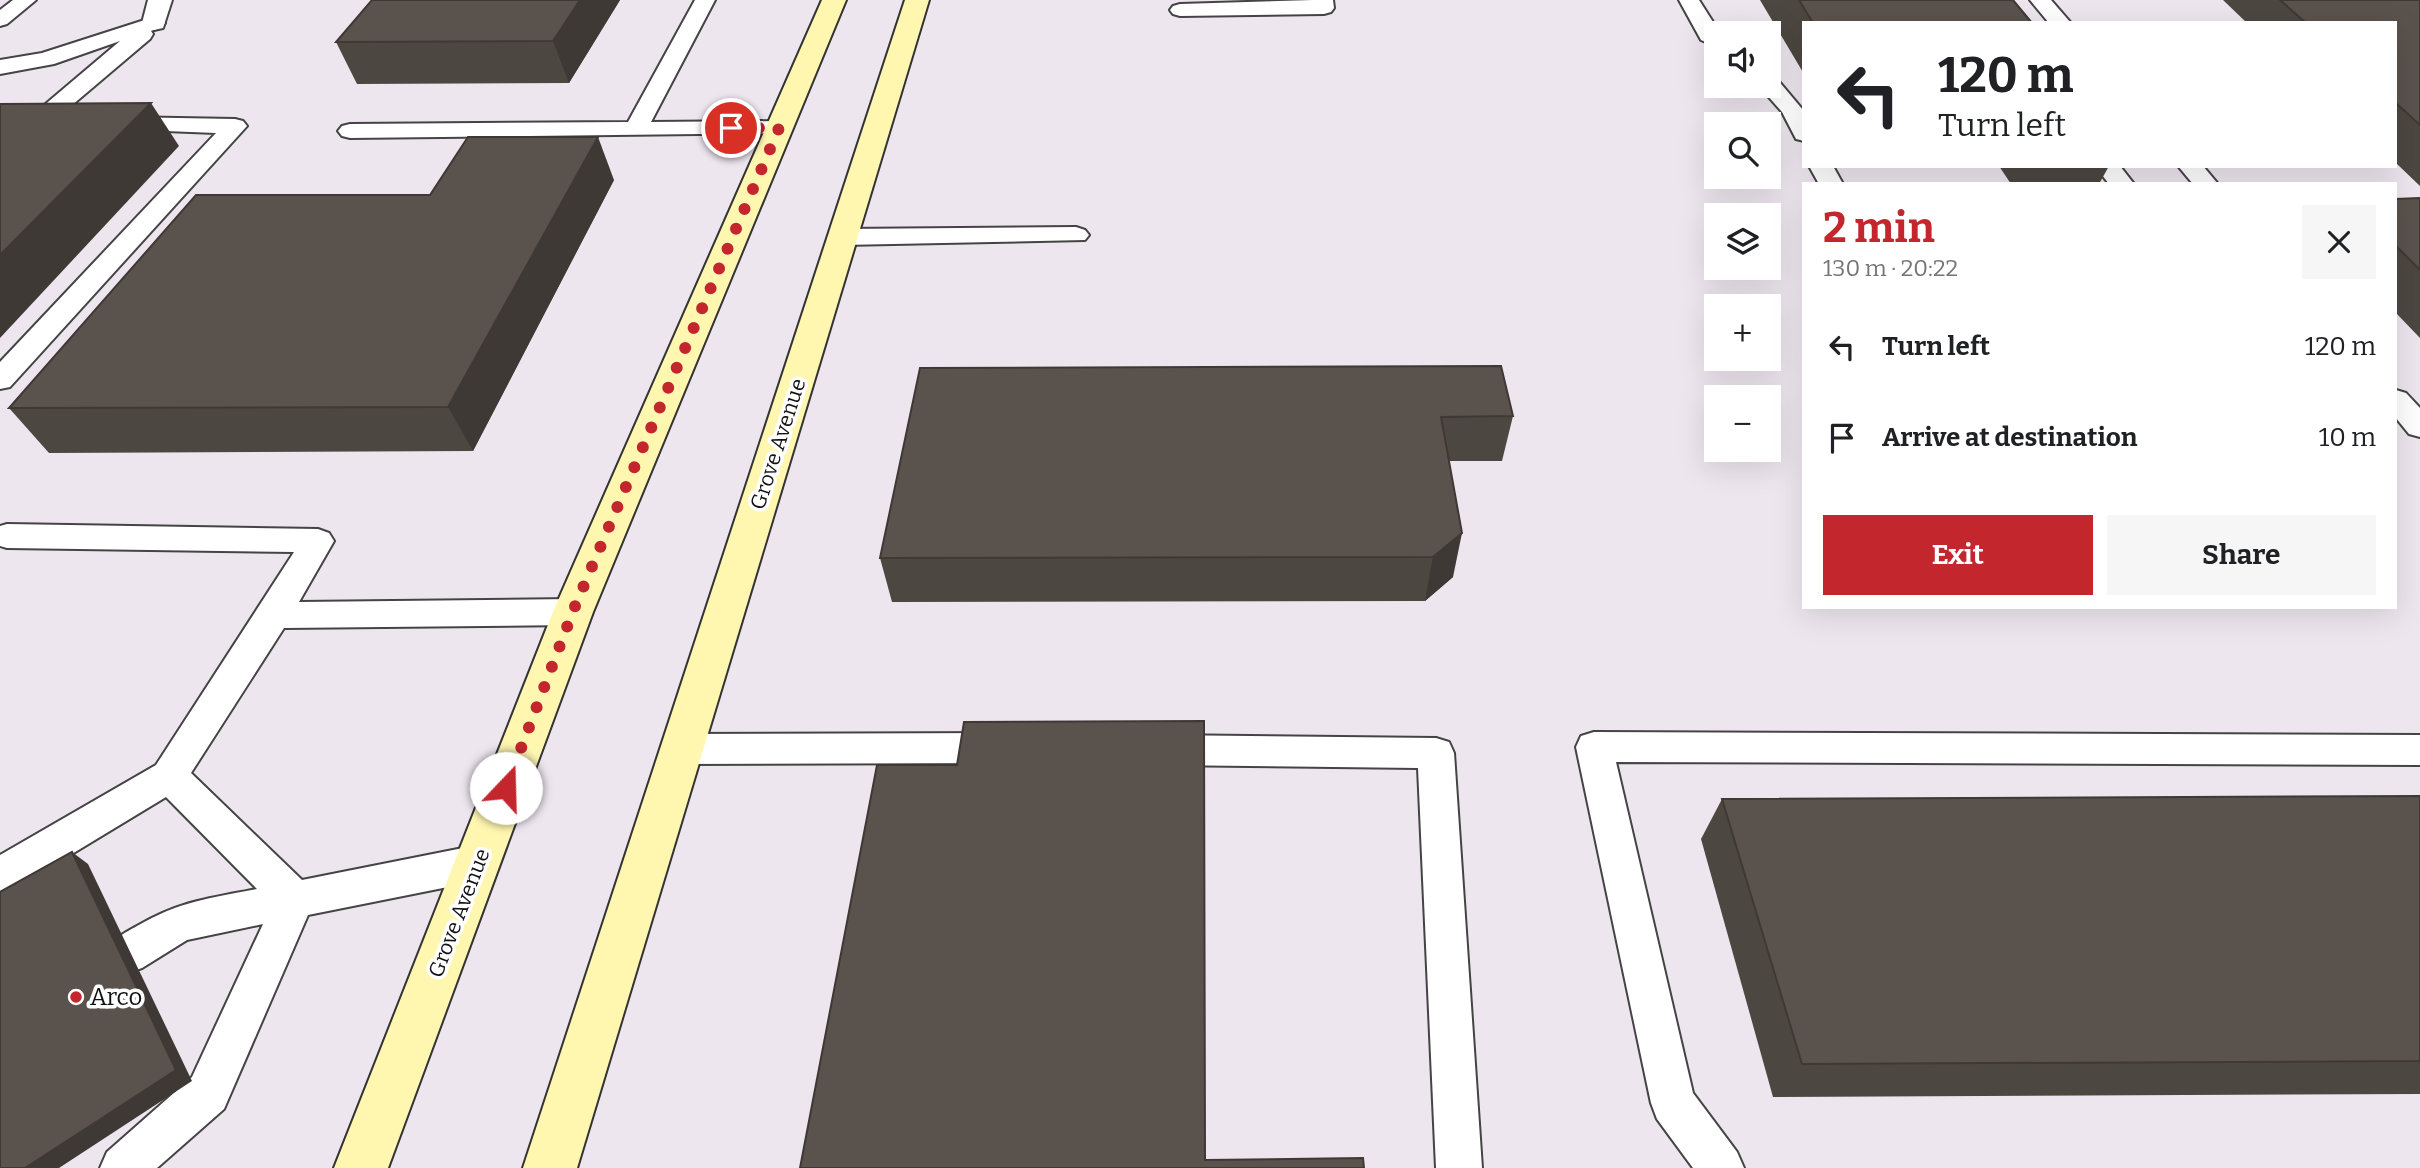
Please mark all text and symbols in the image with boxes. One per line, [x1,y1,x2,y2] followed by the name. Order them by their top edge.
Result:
[1704,21,1781,462] map controls
[1704,21,1781,98] button: sound
[1938,46,2073,105] text: 120 m
[1823,49,1914,140] icon: left
[701,98,761,158] pin
[1938,106,2066,144] text: Turn left
[712,109,750,147] icon: arrive
[1704,112,1781,189] button: search
[1704,203,1781,280] button: layers
[1823,203,1935,253] text: 2 min
[2302,205,2376,279] button: close
[1823,254,1958,282] text: 130 m · 20:22
[1704,294,1781,371] button: +
[1823,328,1861,366] icon: left
[1882,331,1990,362] text: Turn left
[2305,331,2376,362] text: 120 m
[745,375,811,513] street label: Grove Avenue
[1704,385,1781,462] button: −
[1823,419,1861,457] icon: arrive
[1882,422,2137,453] text: Arrive at destination
[2319,422,2376,453] text: 10 m
[1823,515,2093,595] button: Exit
[2107,515,2376,595] button: Share
[469,751,543,825] position arrow
[422,845,496,981] street label: Grove Avenue
[90,983,142,1011] place label: Arco
[68,989,84,1005] marker: Arco

